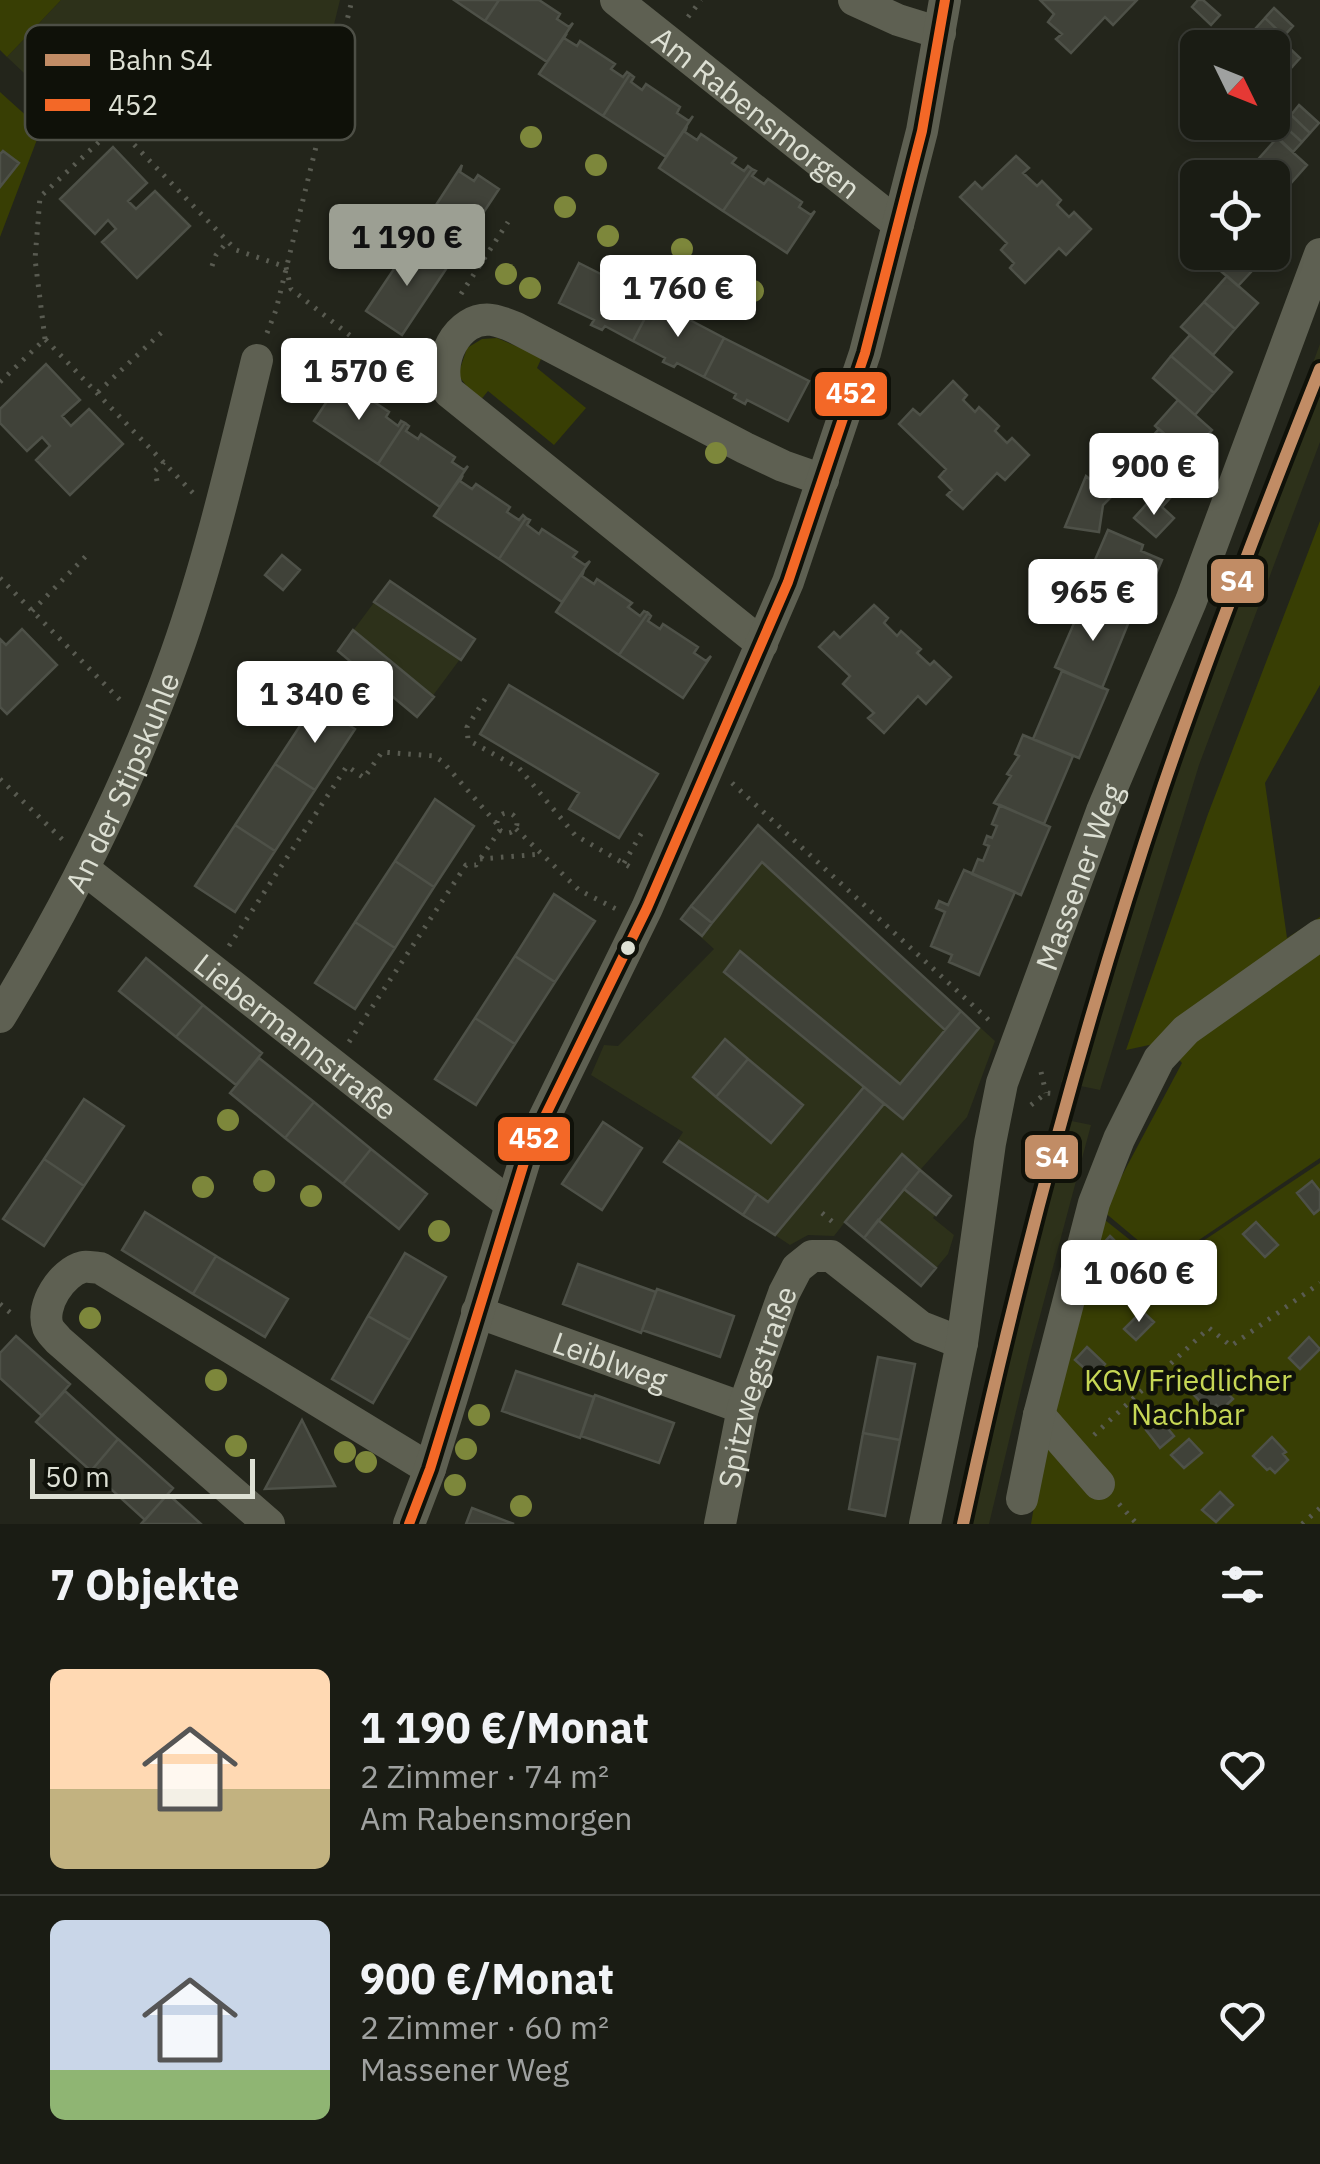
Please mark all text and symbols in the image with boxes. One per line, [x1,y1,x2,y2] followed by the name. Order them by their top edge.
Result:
[645,17,869,207] street label: Am Rabensmorgen
[25,25,355,140] legend
[1180,30,1290,140] north arrow
[1180,30,1290,270] map controls
[108,41,213,78] text: Bahn S4
[108,86,158,123] text: 452
[1180,160,1290,270] button: locate
[315,204,499,289] pin: 1 190 €
[351,215,463,257] text: 1 190 €
[586,255,770,340] pin: 1 760 €
[622,266,734,308] text: 1 760 €
[267,338,451,423] pin: 1 570 €
[303,349,415,391] text: 1 570 €
[813,370,889,418] line badge: 452
[826,374,876,411] text: 452
[1084,433,1224,518] pin: 900 €
[1111,444,1197,486] text: 900 €
[1209,557,1266,605] line badge: S4
[1023,559,1163,644] pin: 965 €
[1220,562,1254,599] text: S4
[1050,570,1136,612] text: 965 €
[223,661,407,746] pin: 1 340 €
[55,666,187,899] street label: An der Stipskuhle
[259,672,371,714] text: 1 340 €
[1026,777,1131,975] street label: Massener Weg
[618,938,638,958] unlabelled marker
[187,944,406,1128] street label: Liebermannstraße
[496,1115,572,1163] line badge: 452
[509,1119,559,1156] text: 452
[1023,1133,1080,1181] line badge: S4
[1035,1138,1069,1175] text: S4
[1047,1240,1231,1325] pin: 1 060 €
[1083,1251,1195,1293] text: 1 060 €
[708,1280,805,1491] street label: Spitzwegstraße
[548,1322,673,1399] street label: Leiblweg
[1084,1360,1292,1433] park label: KGV Friedlicher Nachbar
[30,1454,255,1498] scale bar
[45,1458,110,1495] text: 50 m
[50,1557,240,1612] text: 7 Objekte
[1215,1557,1270,1612] icon: filters
[360,1700,649,1755] text: 1 190 €/Monat
[130,1709,250,1829] icon: home
[1215,1742,1270,1797] icon: heart
[360,1755,609,1797] text: 2 Zimmer · 74 m²
[360,1797,632,1839] text: Am Rabensmorgen
[360,1951,614,2006] text: 900 €/Monat
[130,1960,250,2080] icon: home
[1215,1993,1270,2048] icon: heart
[360,2006,609,2048] text: 2 Zimmer · 60 m²
[360,2048,569,2090] text: Massener Weg

